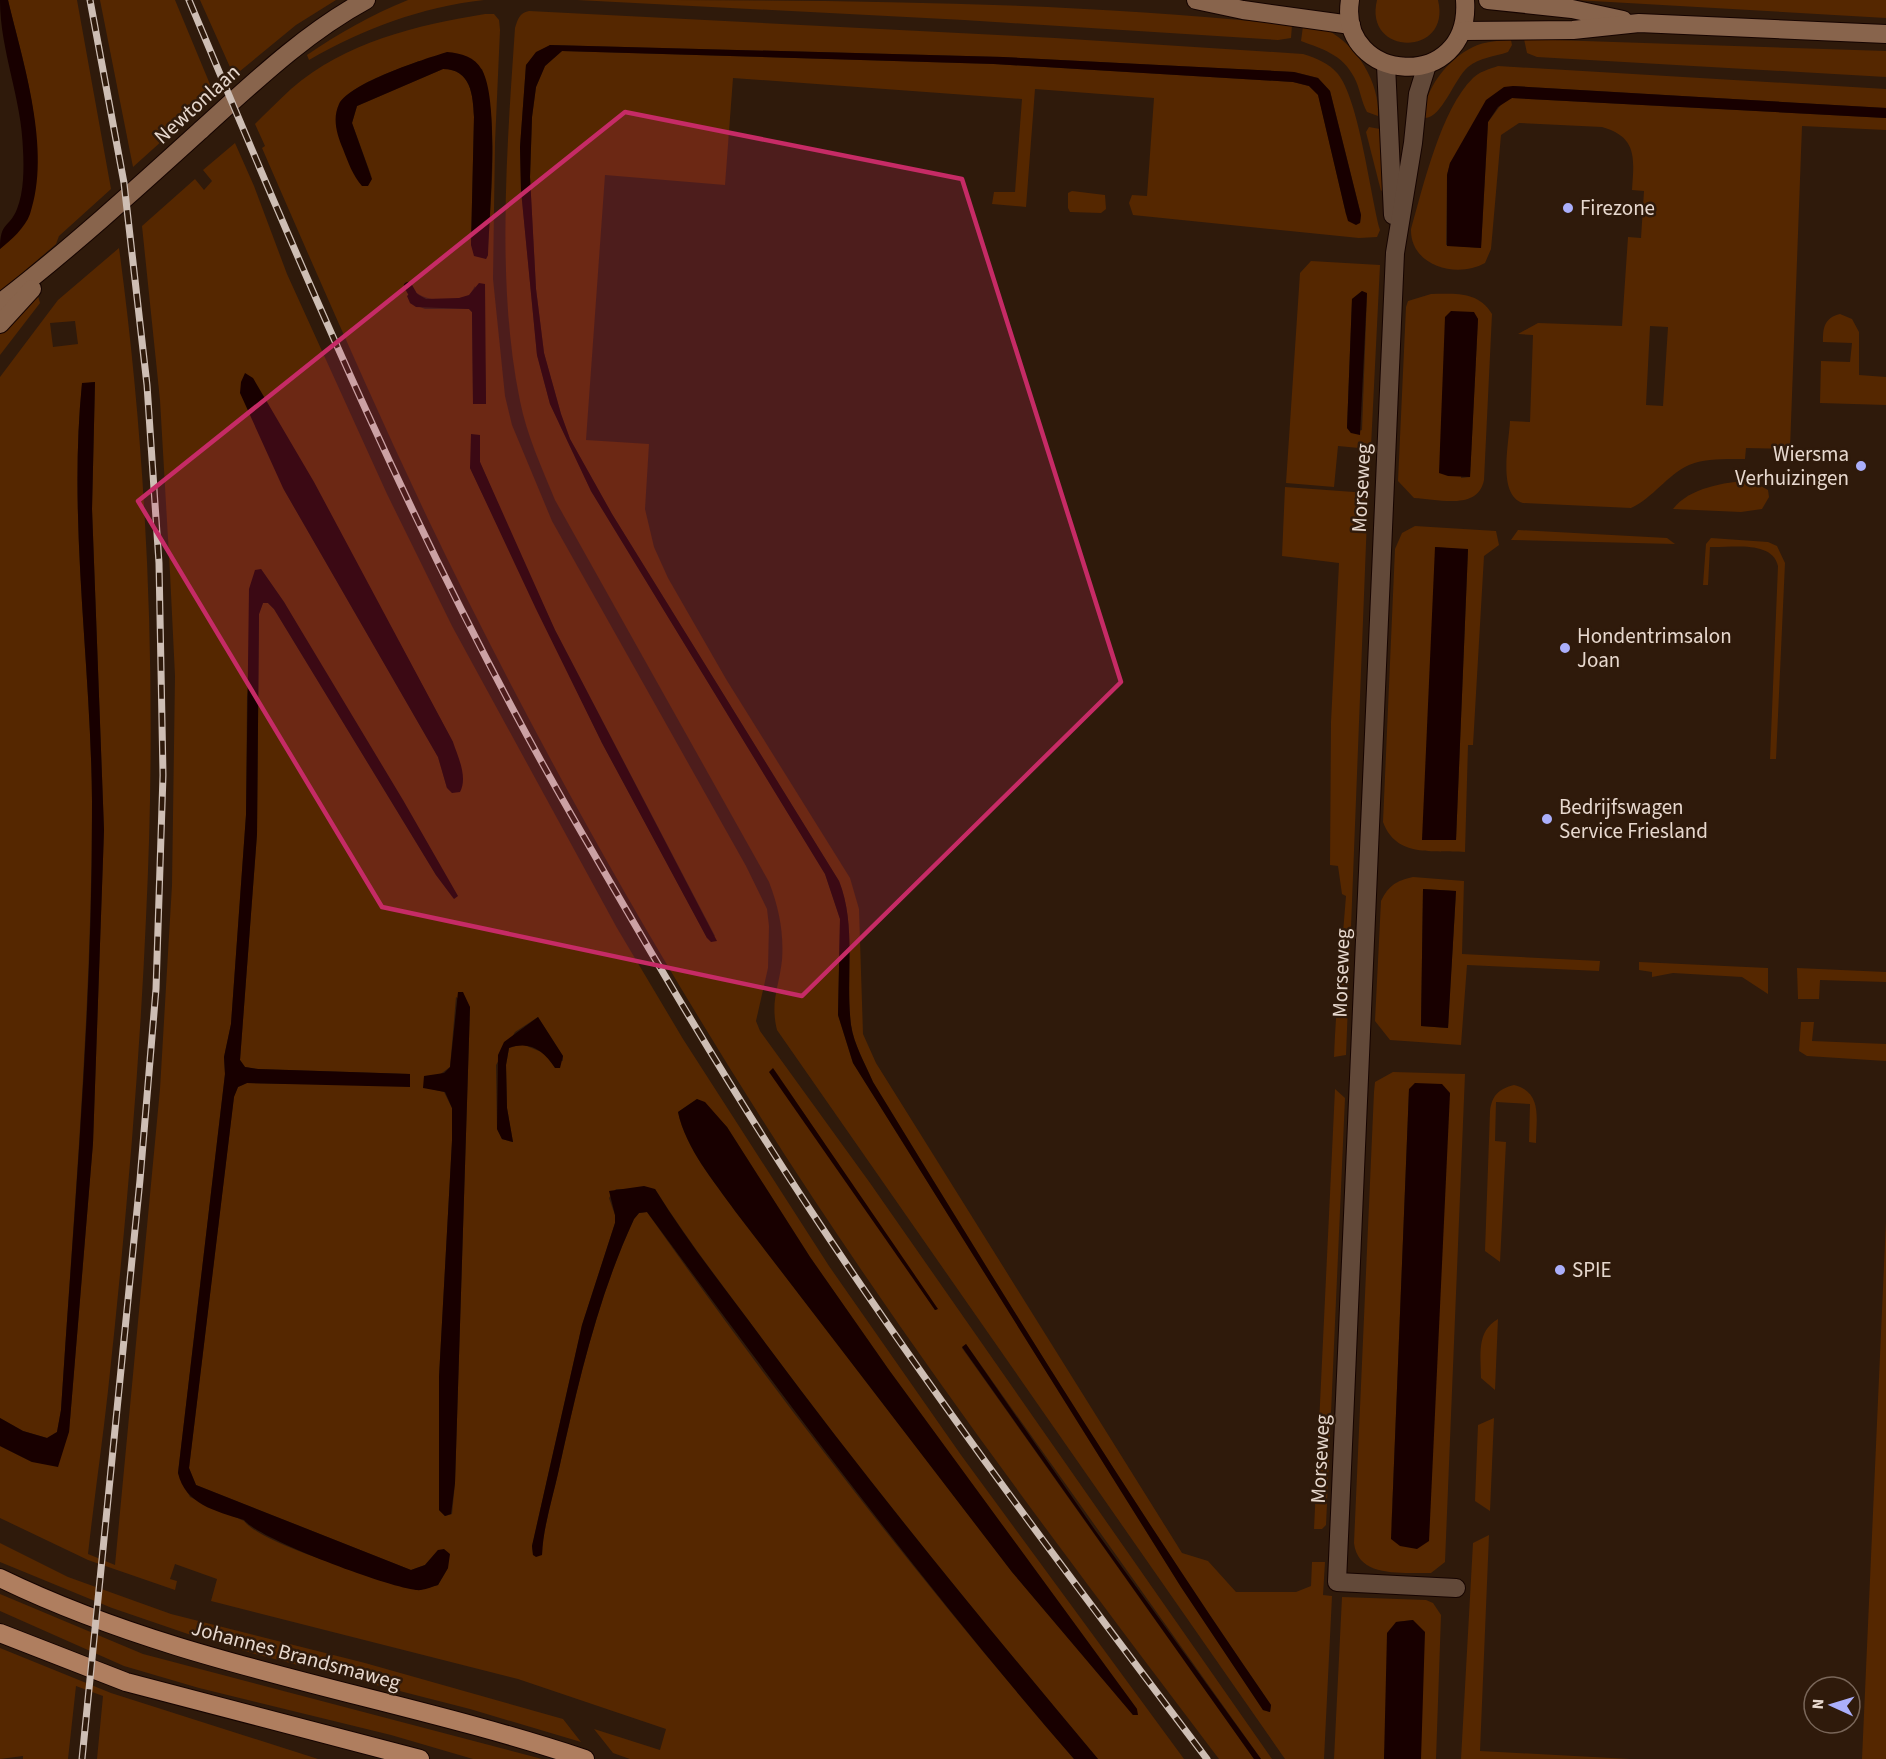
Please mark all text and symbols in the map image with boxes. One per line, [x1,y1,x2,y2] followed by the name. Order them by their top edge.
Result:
[147,57,247,151] street label: Newtonlaan
[1580,193,1655,223] place label: Firezone
[1561,201,1575,215] marker: Firezone
[1735,439,1849,493] place label: Wiersma Verhuizingen
[1344,442,1378,533] street label: Morseweg
[1854,459,1868,473] marker: Wiersma Verhuizingen
[1577,621,1732,675] place label: Hondentrimsalon Joan
[1558,641,1572,655] marker: Hondentrimsalon Joan
[1559,792,1708,846] place label: Bedrijfswagen Service Friesland
[1540,812,1554,826] marker: Bedrijfswagen Service Friesland
[1324,928,1358,1018] street label: Morseweg
[1572,1255,1612,1285] place label: SPIE
[1553,1263,1567,1277] marker: SPIE
[1303,1413,1337,1504] street label: Morseweg
[188,1613,404,1697] street label: Johannes Brandsmaweg
[1802,1675,1862,1735] north arrow
[1807,1698,1829,1710] text: N

